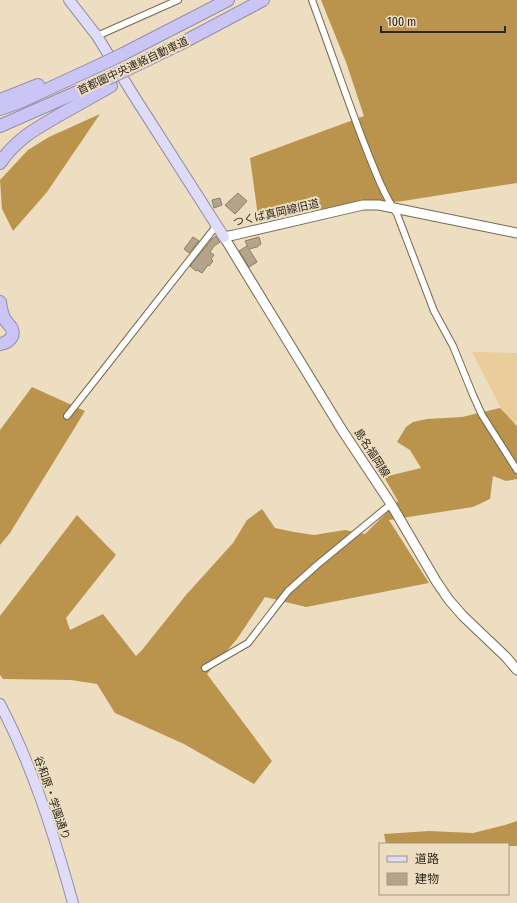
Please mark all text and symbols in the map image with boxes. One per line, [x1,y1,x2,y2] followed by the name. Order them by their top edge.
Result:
[381,8,505,34] scale bar
[387,15,416,29] text: 100 m
[75,35,191,97] street label: 首都圏中央連絡自動車道
[232,197,320,229] street label: つくば真岡線旧道
[352,426,392,480] street label: 島名福岡線
[32,754,72,842] street label: 谷和原・学園通り
[379,843,509,895] legend
[415,852,439,866] text: 道路
[415,872,439,886] text: 建物

